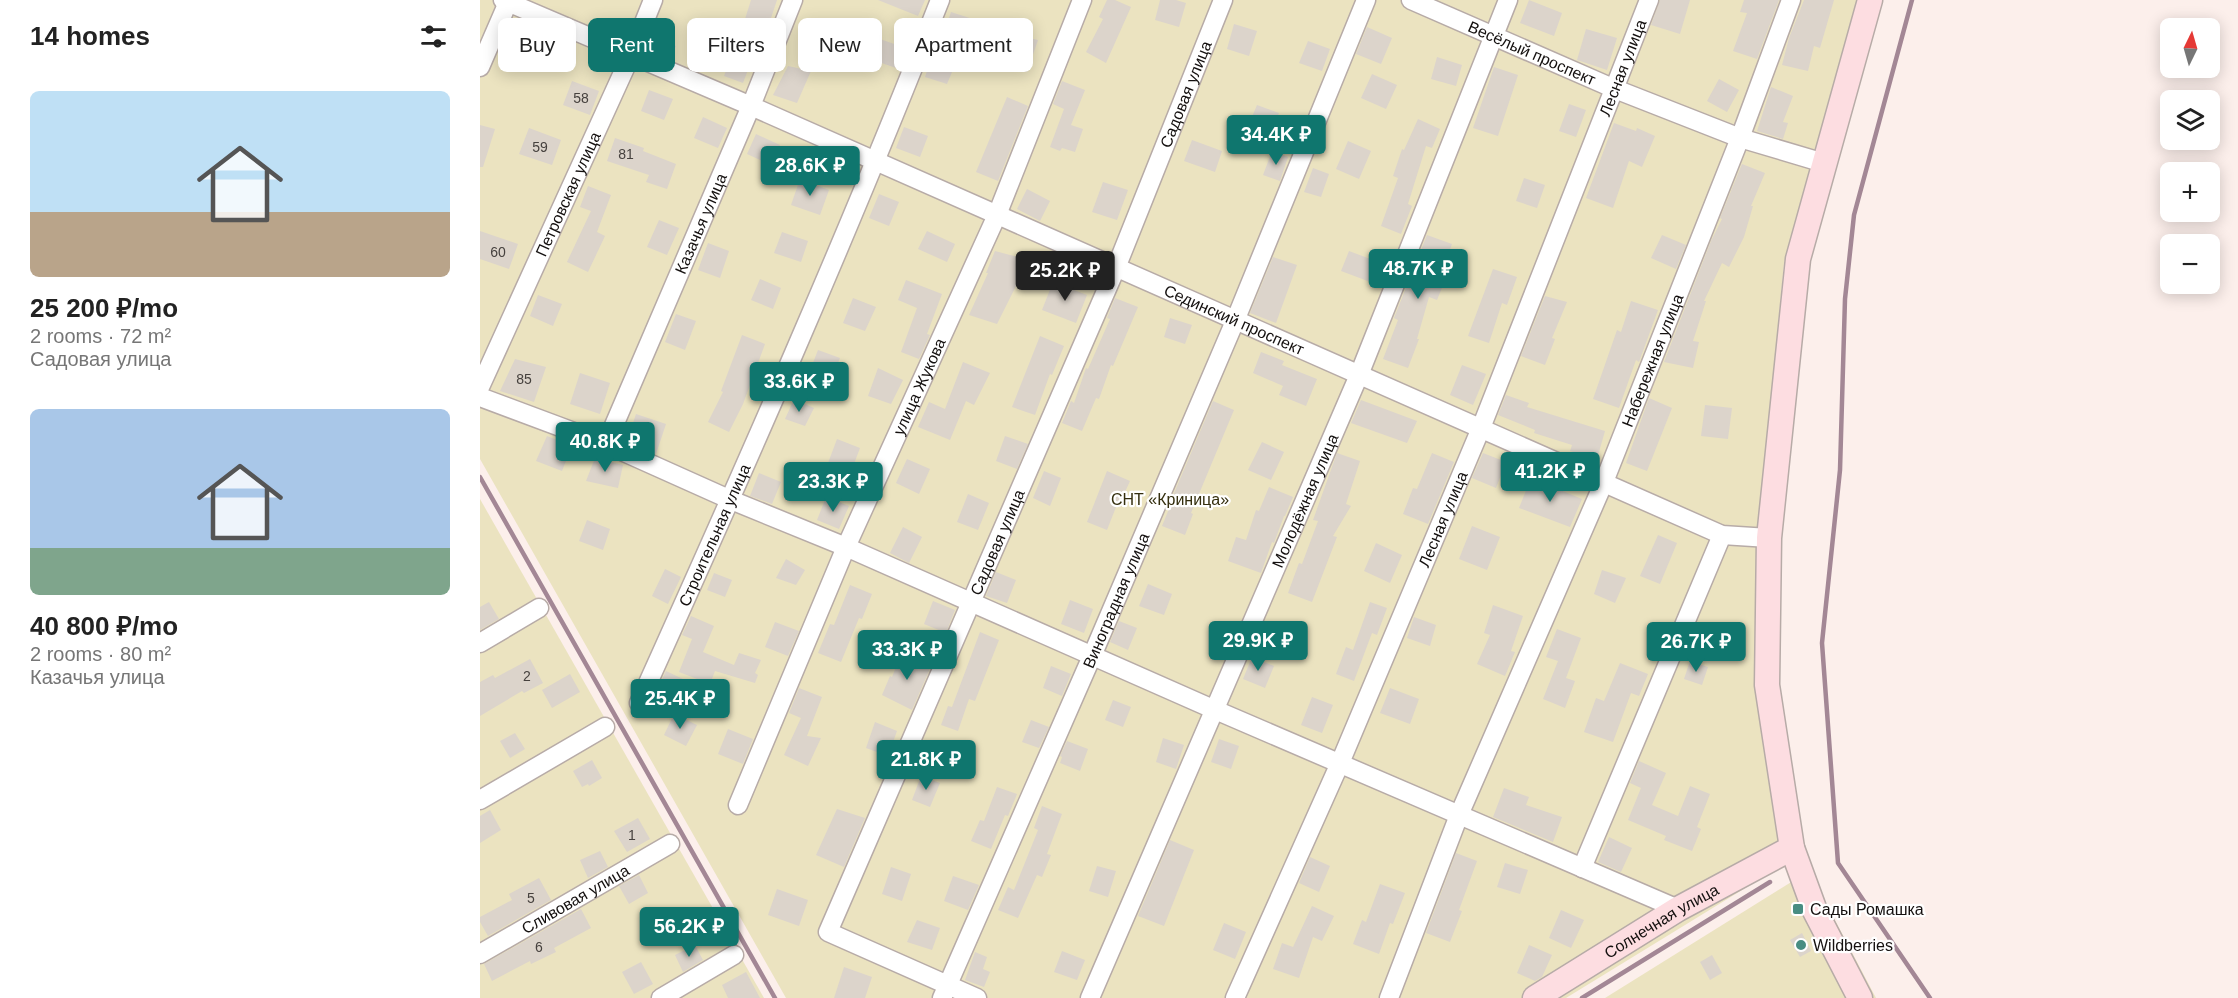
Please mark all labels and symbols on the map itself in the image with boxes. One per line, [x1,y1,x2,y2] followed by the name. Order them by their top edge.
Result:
[1596,17,1650,119] street label: Лесная улица
[1465,18,1599,89] street label: Весёлый проспект
[2160,18,2220,78] north arrow
[1157,38,1215,150] street label: Садовая улица
[573,90,589,106] house number: 58
[1221,115,1331,166] pin: 34.4K ₽
[533,129,604,259] street label: Петровская улица
[532,139,548,155] house number: 59
[618,146,634,162] house number: 81
[755,146,865,197] pin: 28.6K ₽
[672,171,730,277] street label: Казачья улица
[490,244,506,260] house number: 60
[1363,249,1473,300] pin: 48.7K ₽
[1010,251,1120,302] pin: 25.2K ₽
[1161,282,1307,359] street label: Сединский проспект
[1619,291,1687,429] street label: Набережная улица
[890,336,949,438] street label: улица Жукова
[744,362,854,413] pin: 33.6K ₽
[516,371,532,387] house number: 85
[550,422,660,473] pin: 40.8K ₽
[1269,431,1342,570] street label: Молодёжная улица
[1495,452,1605,503] pin: 41.2K ₽
[676,461,754,609] street label: Строительная улица
[778,462,888,513] pin: 23.3K ₽
[1415,469,1471,570] street label: Лесная улица
[967,487,1028,598] street label: Садовая улица
[1111,491,1229,508] park label: СНТ «Криница»
[1080,530,1153,671] street label: Виноградная улица
[1203,621,1313,672] pin: 29.9K ₽
[1641,622,1751,673] pin: 26.7K ₽
[852,630,962,681] pin: 33.3K ₽
[523,668,531,684] house number: 2
[625,679,735,730] pin: 25.4K ₽
[871,740,981,791] pin: 21.8K ₽
[628,827,636,843] house number: 1
[519,861,632,937] street label: Сливовая улица
[1601,881,1722,962] street label: Солнечная улица
[527,890,535,906] house number: 5
[1810,901,1924,918] place label: Сады Ромашка
[1791,902,1805,916] marker: Сады Ромашка
[634,907,744,958] pin: 56.2K ₽
[1813,937,1893,954] place label: Wildberries
[1794,938,1808,952] marker: Wildberries
[535,939,543,955] house number: 6

